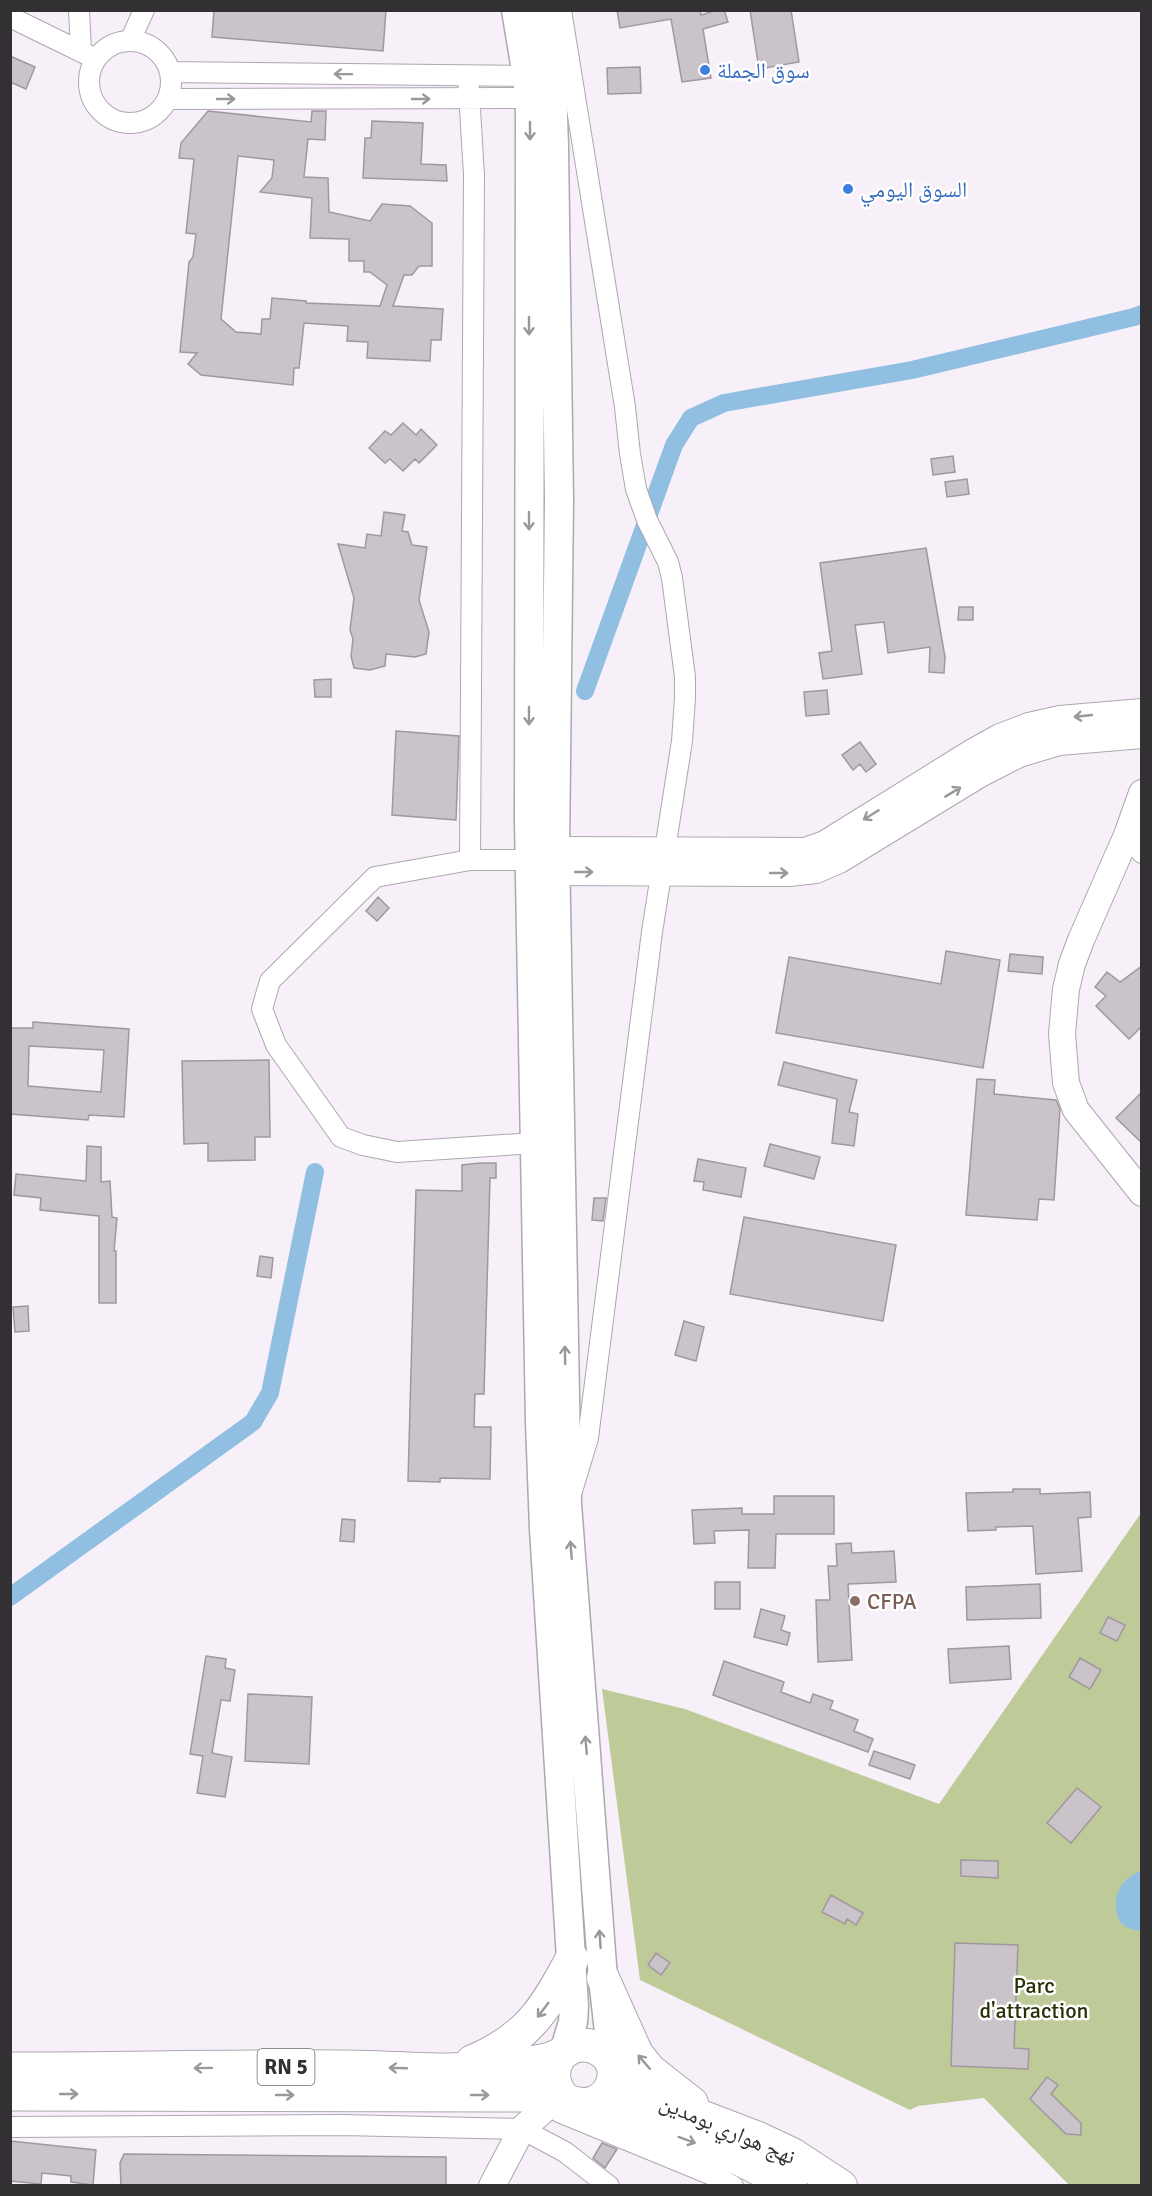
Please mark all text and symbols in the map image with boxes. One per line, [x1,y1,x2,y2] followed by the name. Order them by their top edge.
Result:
[717,57,810,84] place label: سوق الجملة
[698,63,712,77] marker: سوق الجملة
[333,68,353,80] one-way arrow
[216,93,236,105] one-way arrow
[411,93,431,105] one-way arrow
[524,120,536,140] one-way arrow
[860,176,967,207] place label: السوق اليومي
[841,182,855,196] marker: السوق اليومي
[523,315,535,335] one-way arrow
[523,510,535,530] one-way arrow
[523,705,535,725] one-way arrow
[1074,711,1094,722] one-way arrow
[944,785,961,797] one-way arrow
[863,810,880,822] one-way arrow
[574,866,594,878] one-way arrow
[769,867,789,879] one-way arrow
[559,1346,570,1366] one-way arrow
[565,1541,576,1561] one-way arrow
[867,1588,917,1615] place label: CFPA
[848,1594,862,1608] marker: CFPA
[580,1735,591,1755] one-way arrow
[594,1930,605,1950] one-way arrow
[979,1972,1089,2024] park label: Parc d'attraction
[536,2001,549,2017] one-way arrow
[258,2049,314,2085] road number: RN 5
[637,2054,650,2070] one-way arrow
[194,2062,214,2074] one-way arrow
[388,2063,408,2074] one-way arrow
[58,2088,78,2100] one-way arrow
[274,2089,294,2101] one-way arrow
[469,2089,489,2101] one-way arrow
[654,2089,800,2173] street label: نهج هواري بومدين
[677,2135,695,2146] one-way arrow

